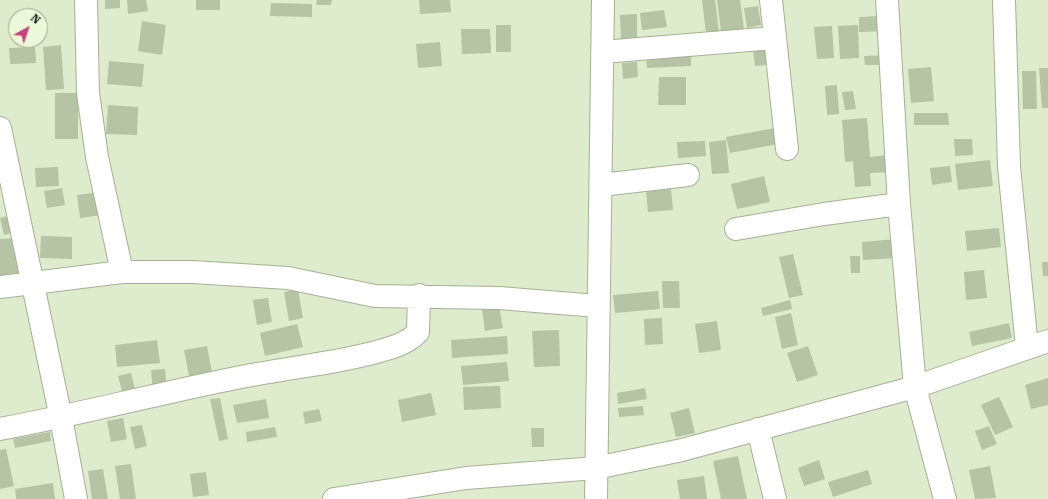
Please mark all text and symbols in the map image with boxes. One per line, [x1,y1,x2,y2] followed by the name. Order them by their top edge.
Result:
[8,8,48,48] north arrow
[28,11,43,27] text: N

